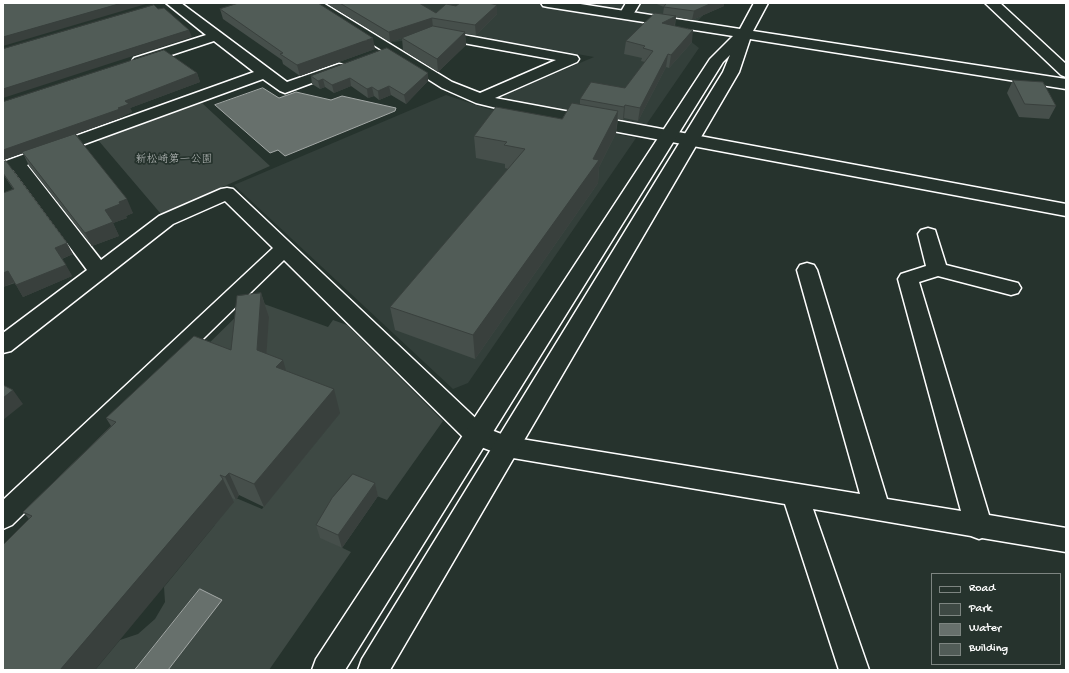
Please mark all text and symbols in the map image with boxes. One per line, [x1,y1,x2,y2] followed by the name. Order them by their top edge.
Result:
[136,153,212,167] park label: 新松崎第一公園
[931,573,1061,665] legend
[969,582,995,596] text: Road
[969,602,992,616] text: Park
[969,622,1001,636] text: Water
[969,642,1008,656] text: Building

